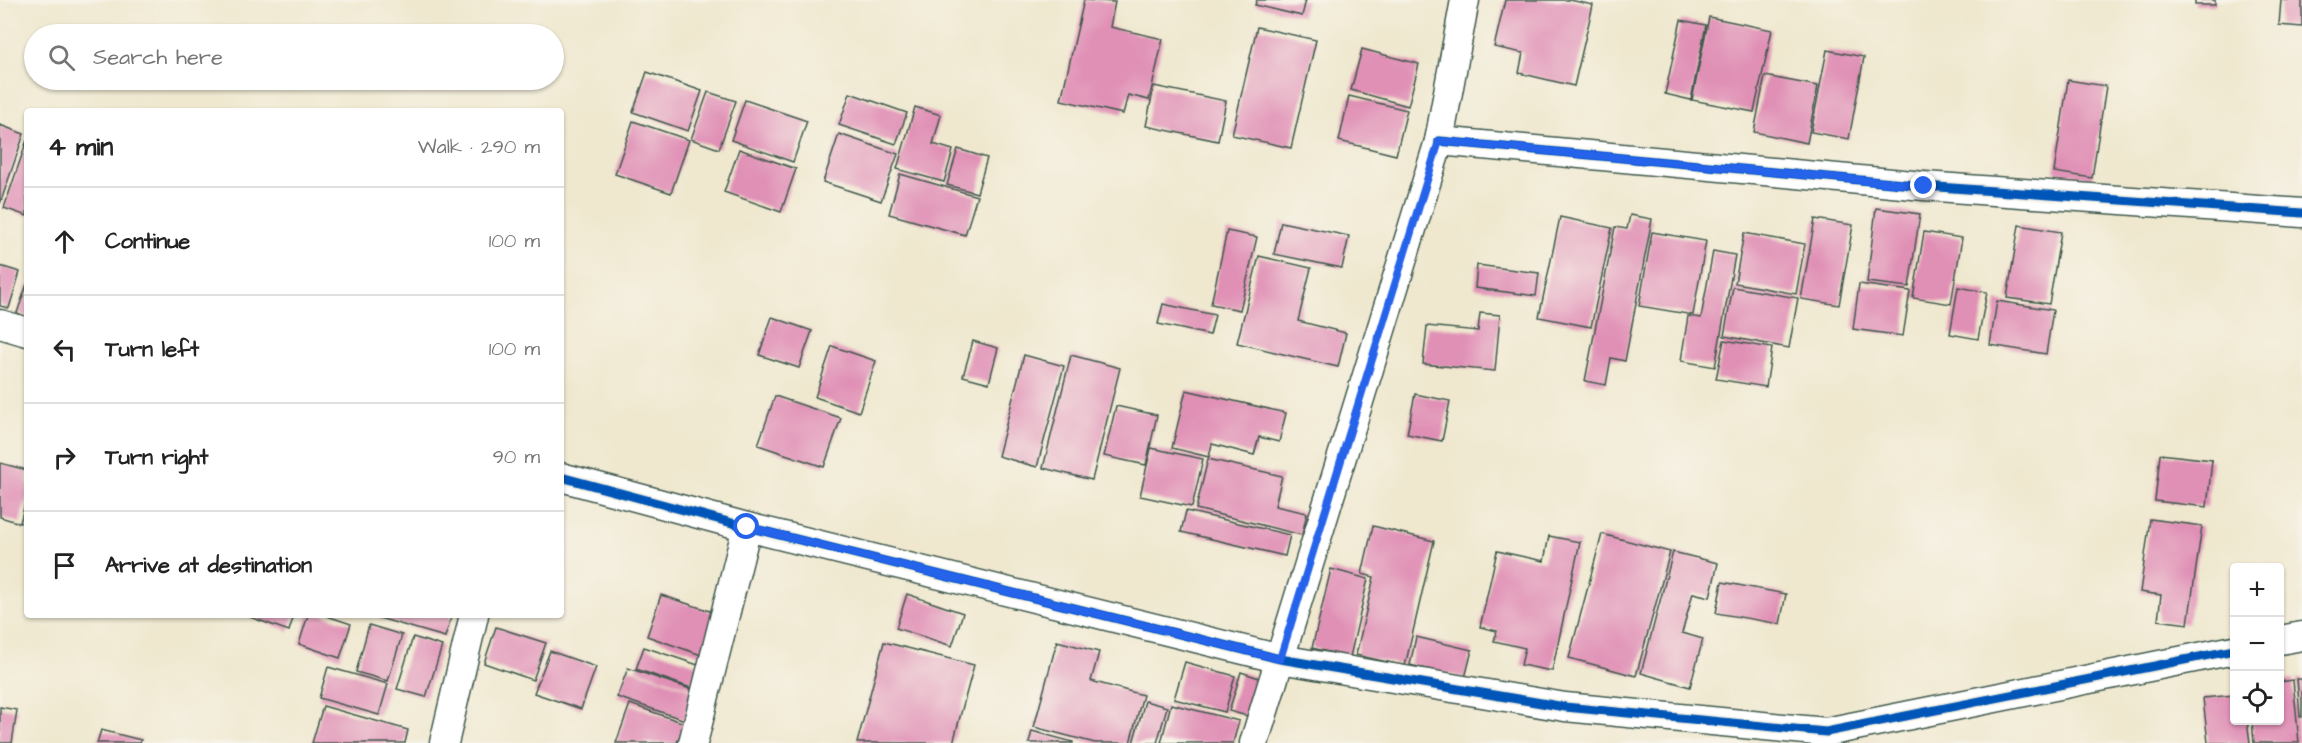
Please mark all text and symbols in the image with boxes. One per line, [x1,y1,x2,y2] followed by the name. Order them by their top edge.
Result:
[24,24,564,90] search box
[45,41,78,74] icon: search
[93,42,223,73] text: Search here
[48,129,113,165] text: 4 min
[418,133,540,161] text: Walk · 290 m
[1910,172,1936,198] route end
[48,225,81,258] icon: ahead
[105,226,190,257] text: Continue
[489,227,540,255] text: 100 m
[48,333,81,366] icon: left
[105,334,199,365] text: Turn left
[489,335,540,363] text: 100 m
[48,441,81,474] icon: right
[105,442,208,473] text: Turn right
[492,443,540,471] text: 90 m
[733,513,759,539] route start
[48,549,81,582] icon: arrive
[105,550,312,581] text: Arrive at destination
[2230,563,2284,725] map controls
[2230,563,2284,617] button: +
[2230,617,2284,671] button: −
[2230,671,2284,725] button: locate

